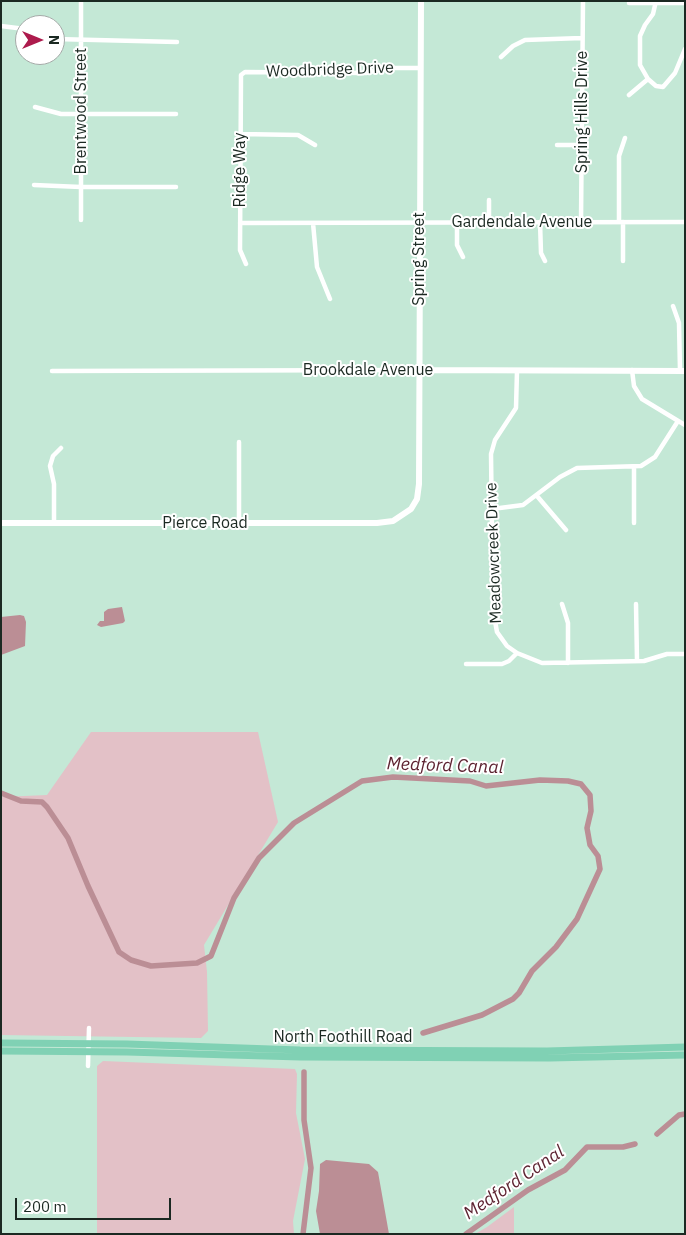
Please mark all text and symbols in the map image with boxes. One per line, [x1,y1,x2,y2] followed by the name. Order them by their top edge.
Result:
[15,15,65,65] north arrow
[45,35,63,45] text: N
[71,48,91,174] street label: Brentwood Street
[572,51,592,173] street label: Spring Hills Drive
[266,58,394,82] street label: Woodbridge Drive
[230,133,250,207] street label: Ridge Way
[409,212,429,306] street label: Spring Street
[452,212,592,232] street label: Gardendale Avenue
[303,360,433,380] street label: Brookdale Avenue
[482,482,506,624] street label: Meadowcreek Drive
[162,513,248,533] street label: Pierce Road
[386,753,504,779] water label: Medford Canal
[273,1027,413,1047] street label: North Foothill Road
[460,1141,568,1225] water label: Medford Canal
[18,1188,174,1220] scale bar
[23,1197,67,1216] text: 200 m

